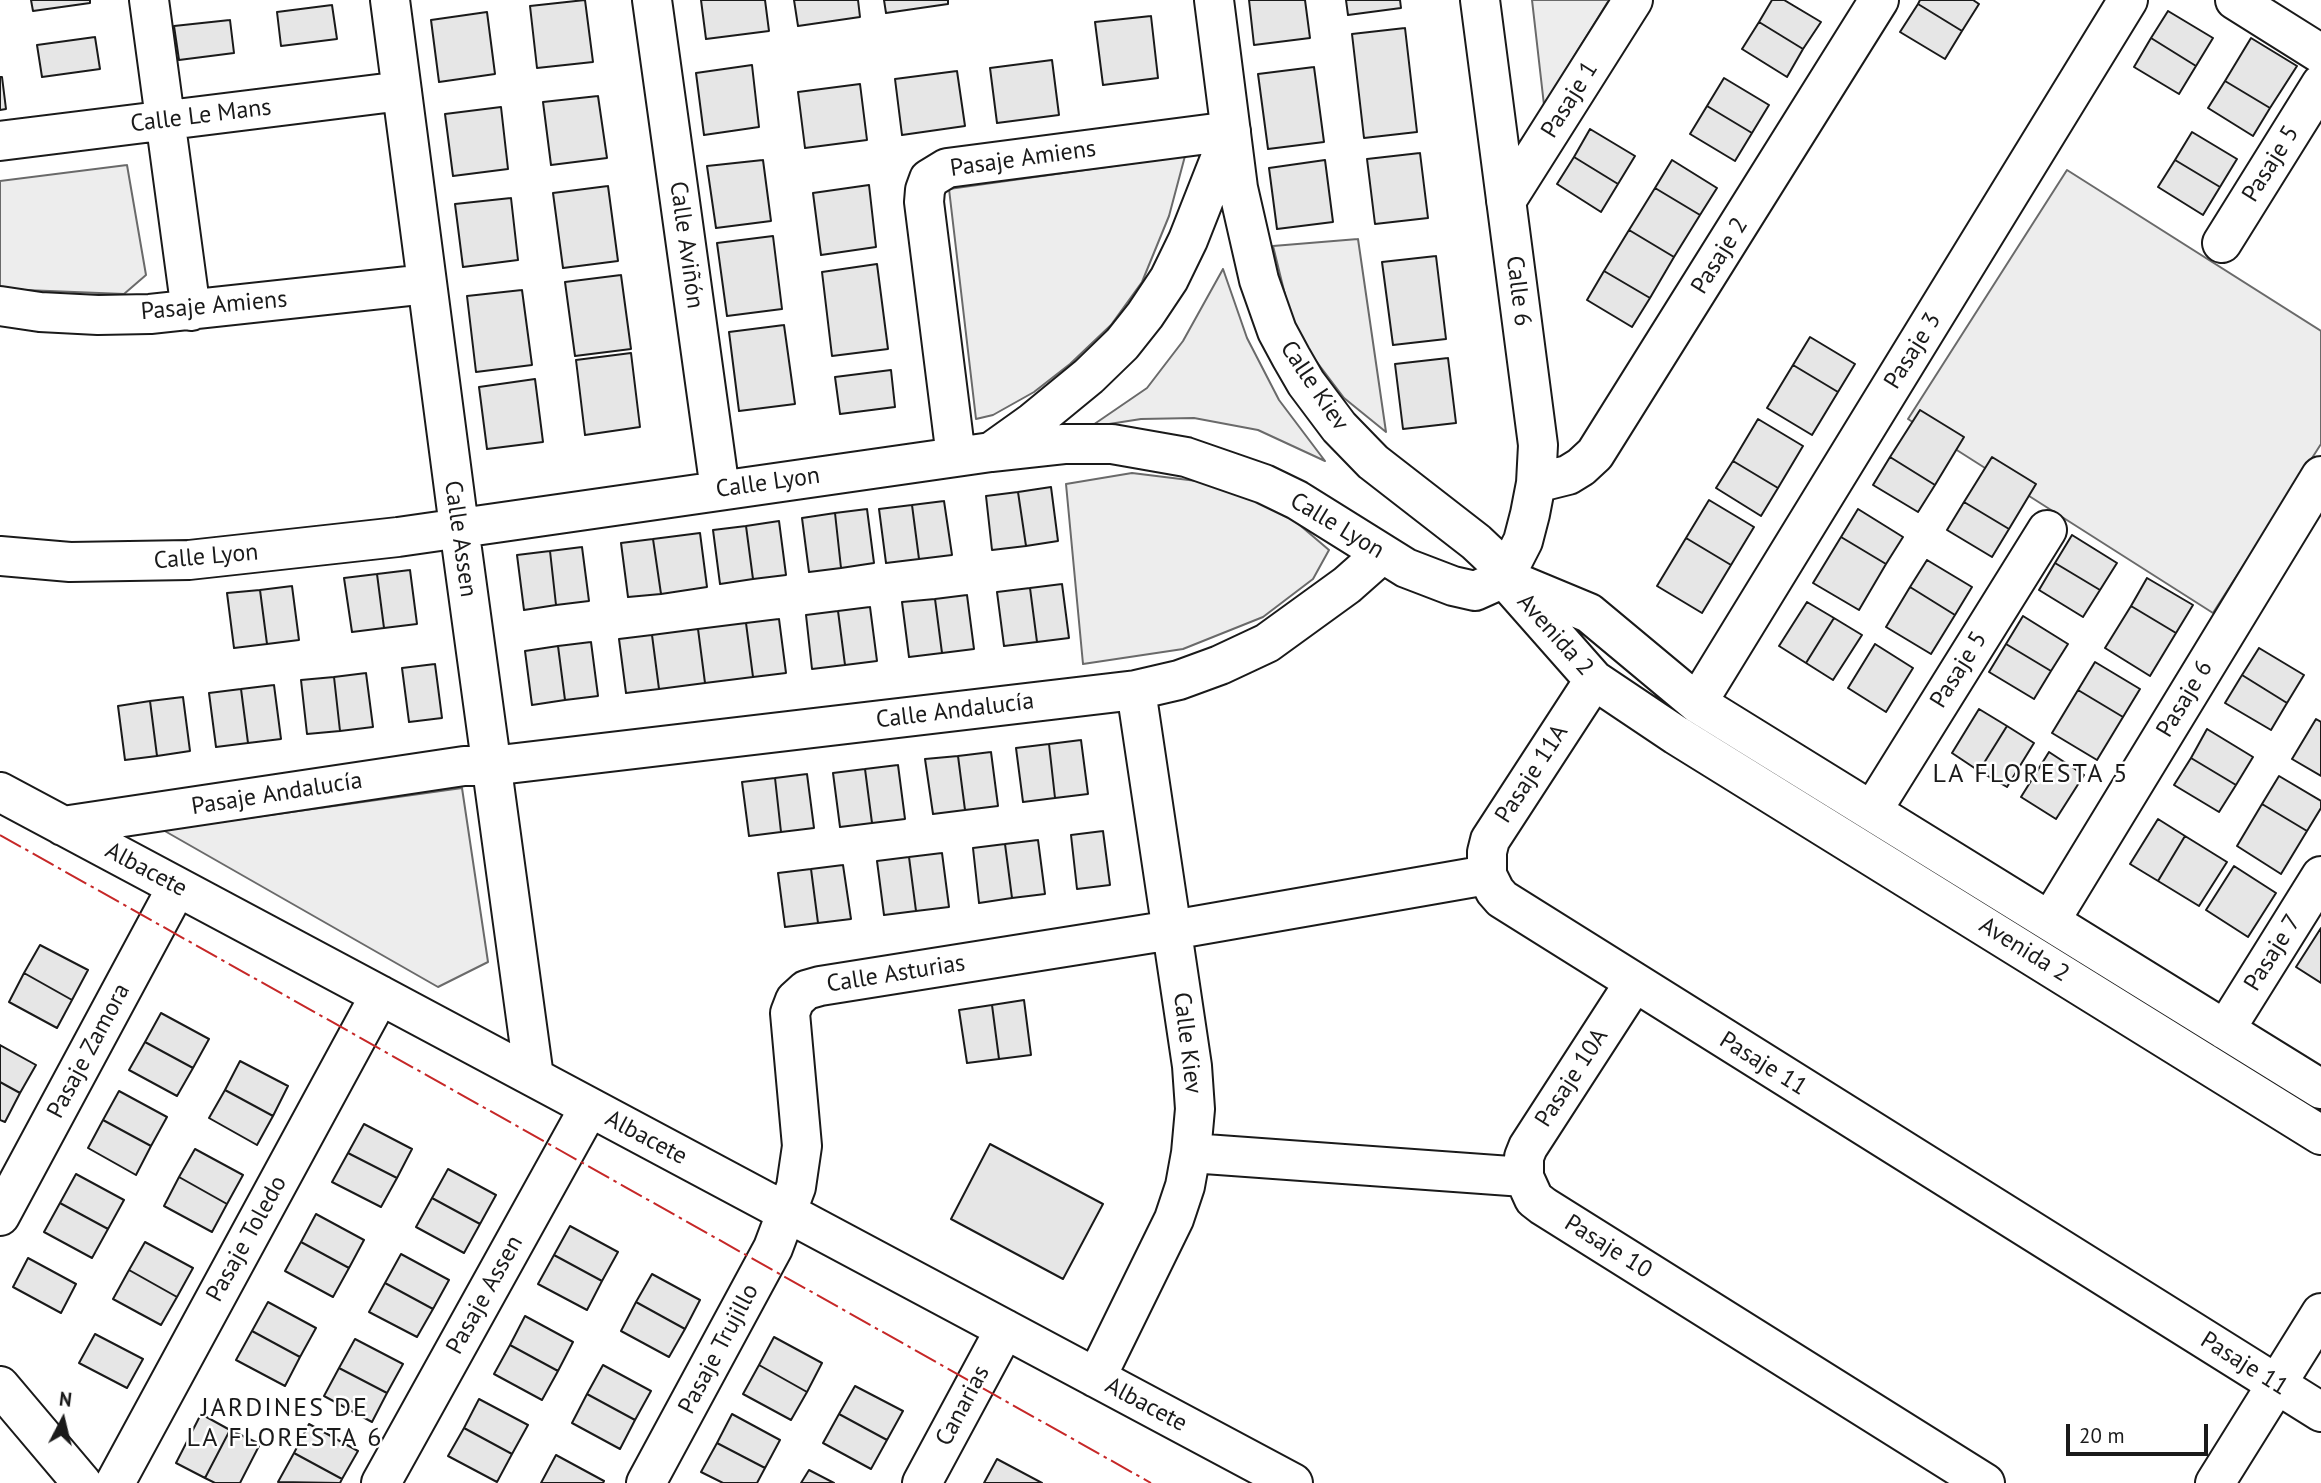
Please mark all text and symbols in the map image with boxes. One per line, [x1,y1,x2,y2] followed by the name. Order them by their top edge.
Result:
[1535,57,1605,143] street label: Pasaje 1
[129,93,273,139] street label: Calle Le Mans
[2236,121,2306,207] street label: Pasaje 5
[948,135,1098,183] street label: Pasaje Amiens
[663,180,709,310] street label: Calle Aviñón
[1685,213,1755,299] street label: Pasaje 2
[1499,254,1537,328] street label: Calle 6
[140,285,288,327] street label: Pasaje Amiens
[1878,308,1948,394] street label: Pasaje 3
[1274,336,1354,436] street label: Calle Kiev
[714,461,822,505] street label: Calle Lyon
[438,479,482,599] street label: Calle Assen
[1285,487,1389,565] street label: Calle Lyon
[153,538,259,576] street label: Calle Lyon
[1511,588,1599,682] street label: Avenida 2
[1924,627,1994,713] street label: Pasaje 5
[2151,655,2219,743] street label: Pasaje 6
[874,687,1036,735] street label: Calle Andalucía
[1490,719,1574,829] street label: Pasaje 11A
[1934,759,2128,791] district label: LA FLORESTA 5
[190,766,364,822] street label: Pasaje Andalucía
[100,837,192,903] street label: Albacete
[2238,910,2308,996] street label: Pasaje 7
[1974,911,2074,989] street label: Avenida 2
[825,949,967,999] street label: Calle Asturias
[41,979,137,1123] street label: Pasaje Zamora
[1166,991,1208,1095] street label: Calle Kiev
[1530,1023,1614,1133] street label: Pasaje 10A
[1714,1026,1812,1102] street label: Pasaje 11
[600,1105,692,1171] street label: Albacete
[201,1171,293,1307] street label: Pasaje Toledo
[1559,1209,1657,1285] street label: Pasaje 10
[441,1231,529,1359] street label: Pasaje Assen
[673,1279,765,1419] street label: Pasaje Trujillo
[2195,1326,2293,1402] street label: Pasaje 11
[930,1361,996,1451] street label: Canarias
[1100,1372,1192,1438] street label: Albacete
[28,1385,98,1455] north arrow
[58,1386,73,1412] text: N
[188,1393,382,1454] district label: JARDINES DE LA FLORESTA 6
[2069,1410,2211,1454] scale bar
[2079,1422,2125,1449] text: 20 m

